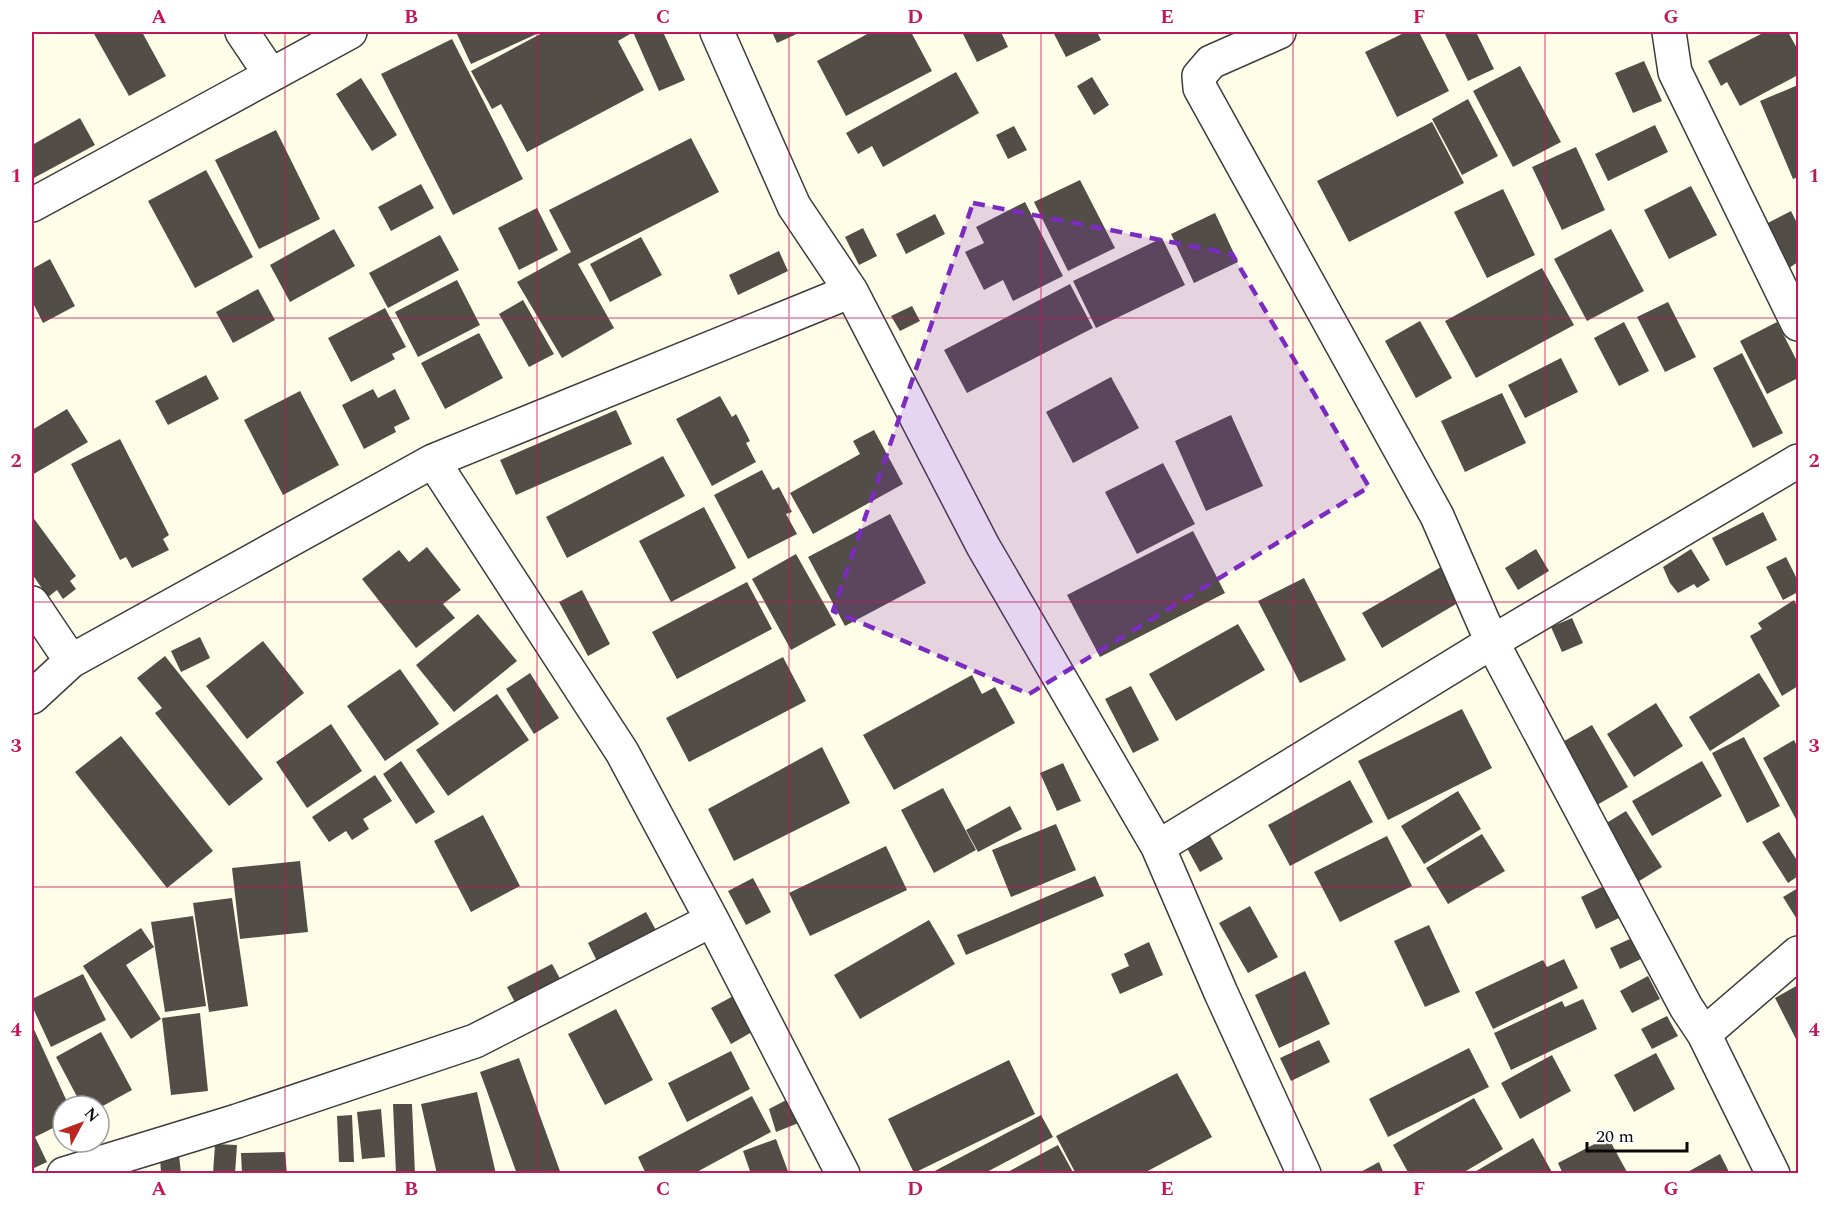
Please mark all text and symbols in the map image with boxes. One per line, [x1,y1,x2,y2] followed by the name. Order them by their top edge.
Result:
[151,2,167,32] text: A
[404,2,418,32] text: B
[656,2,670,32] text: C
[907,2,923,32] text: D
[1160,2,1174,32] text: E
[1413,2,1425,32] text: F
[1663,2,1679,32] text: G
[10,161,22,191] text: 1
[1808,161,1820,191] text: 1
[10,446,22,476] text: 2
[1808,446,1820,476] text: 2
[10,731,22,761] text: 3
[1808,731,1820,761] text: 3
[10,1015,22,1045] text: 4
[1808,1015,1820,1045] text: 4
[51,1094,111,1154] north arrow
[78,1102,105,1128] text: N
[1587,1115,1688,1153] scale bar
[1596,1123,1634,1150] text: 20 m
[151,1174,167,1204] text: A
[404,1174,418,1204] text: B
[656,1174,670,1204] text: C
[907,1174,923,1204] text: D
[1160,1174,1174,1204] text: E
[1413,1174,1425,1204] text: F
[1663,1174,1679,1204] text: G

